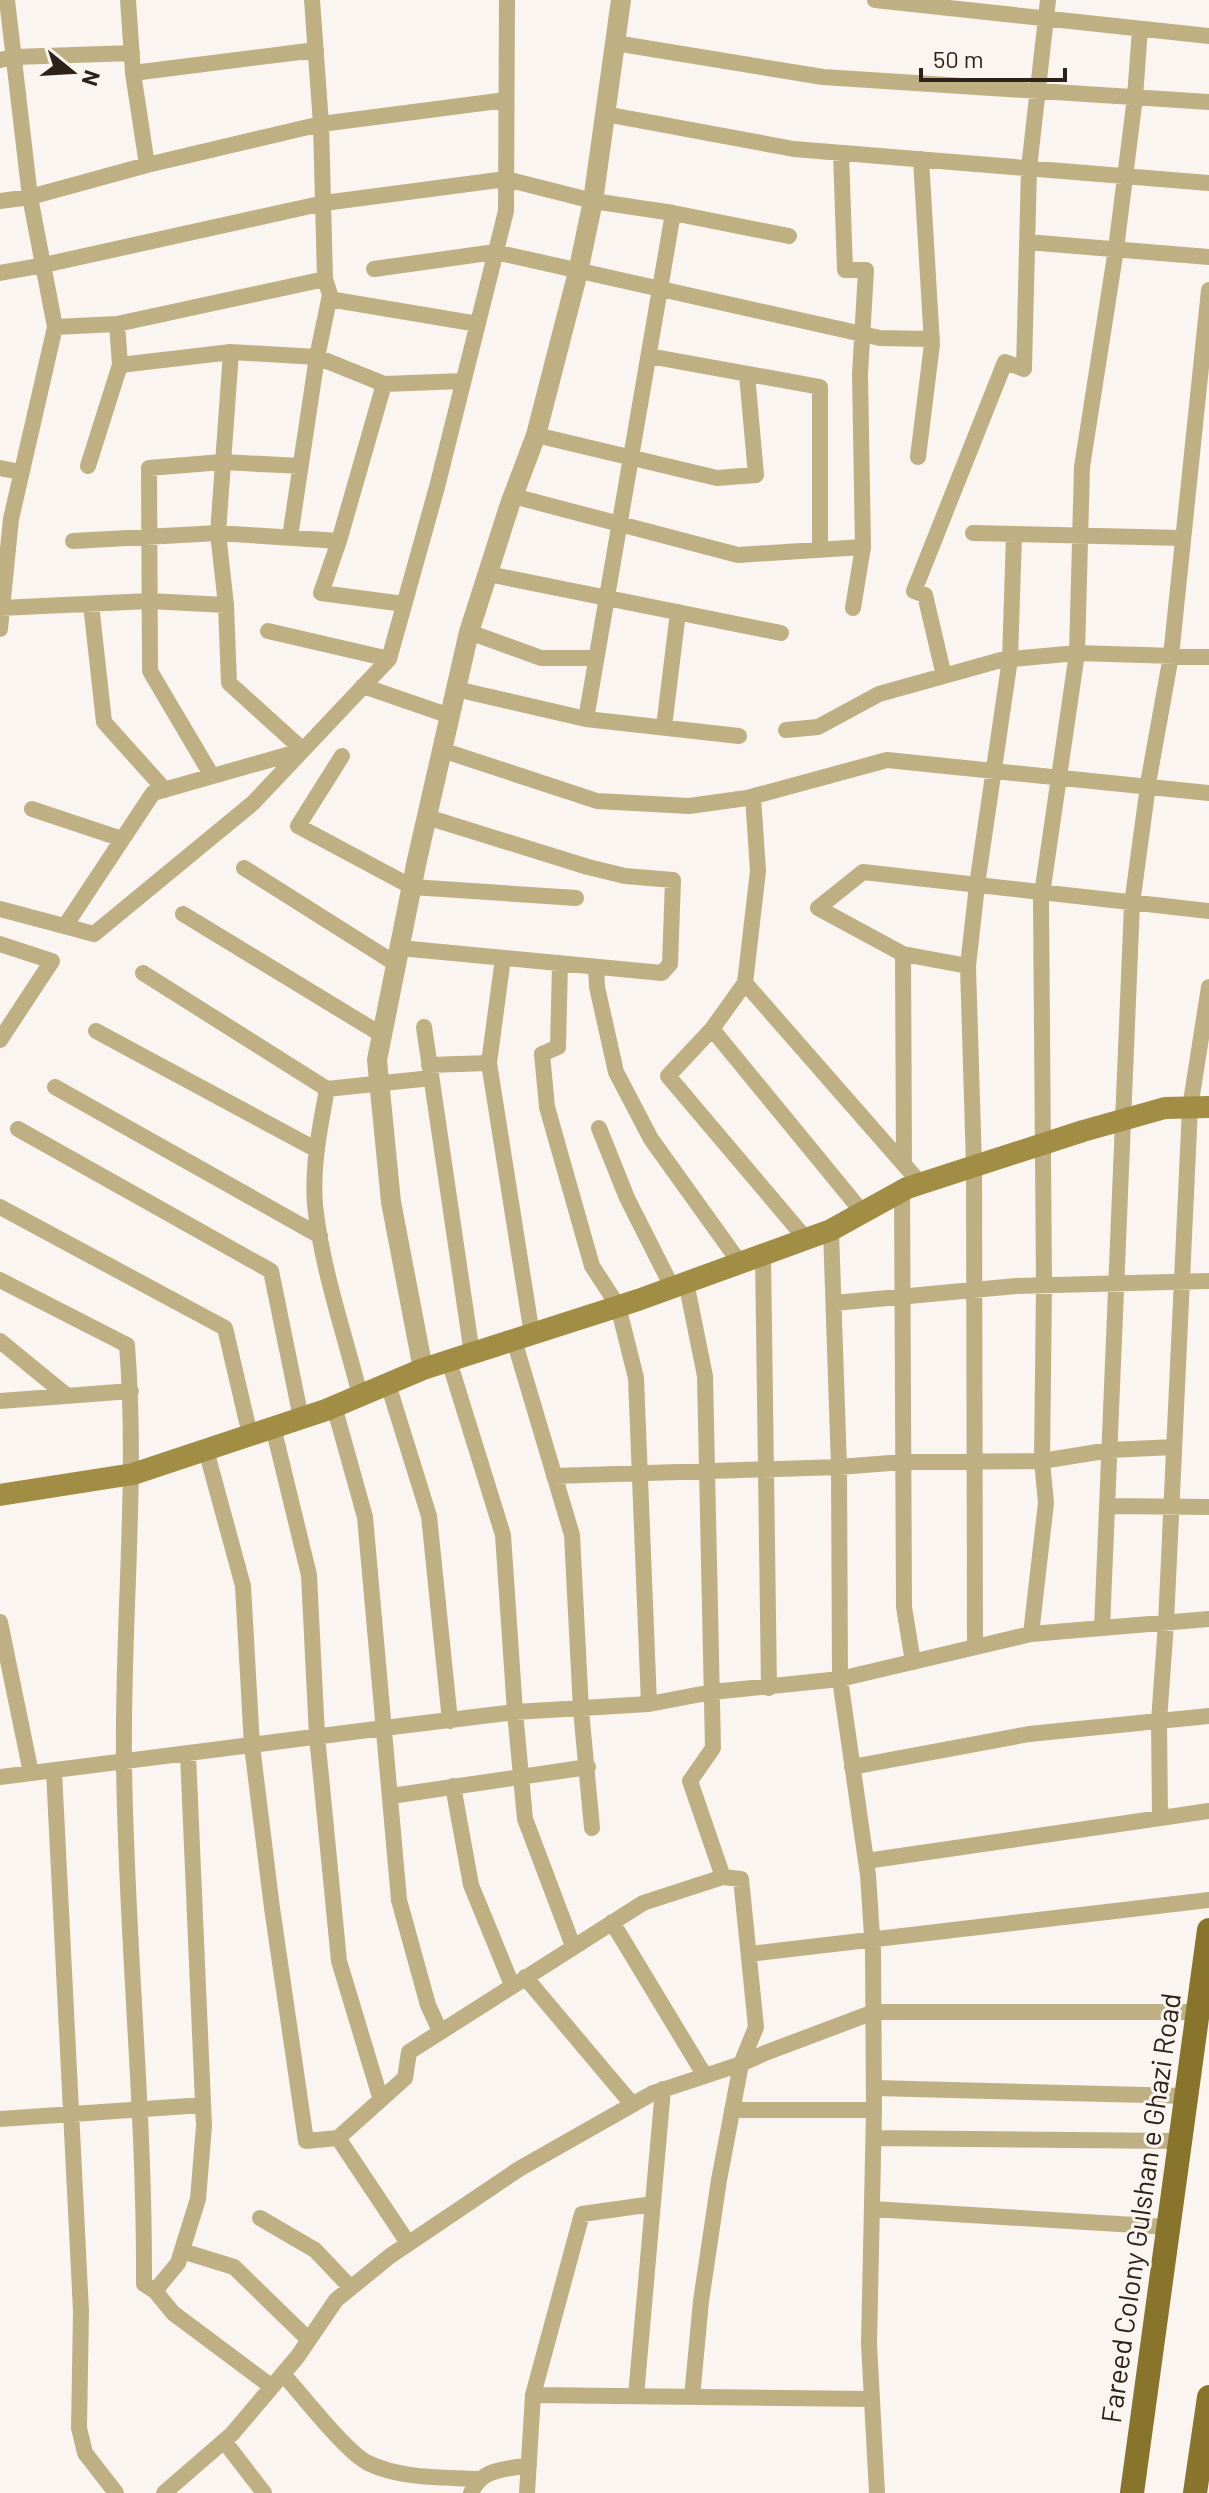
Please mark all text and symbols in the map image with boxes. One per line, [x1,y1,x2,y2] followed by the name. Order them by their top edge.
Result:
[32,32,112,112] north arrow
[921,32,1065,82] scale bar
[933,44,984,73] text: 50 m
[77,68,107,89] text: N
[1093,1991,1187,2425] street label: Fareed Colony Gulshan e Ghazi Road

